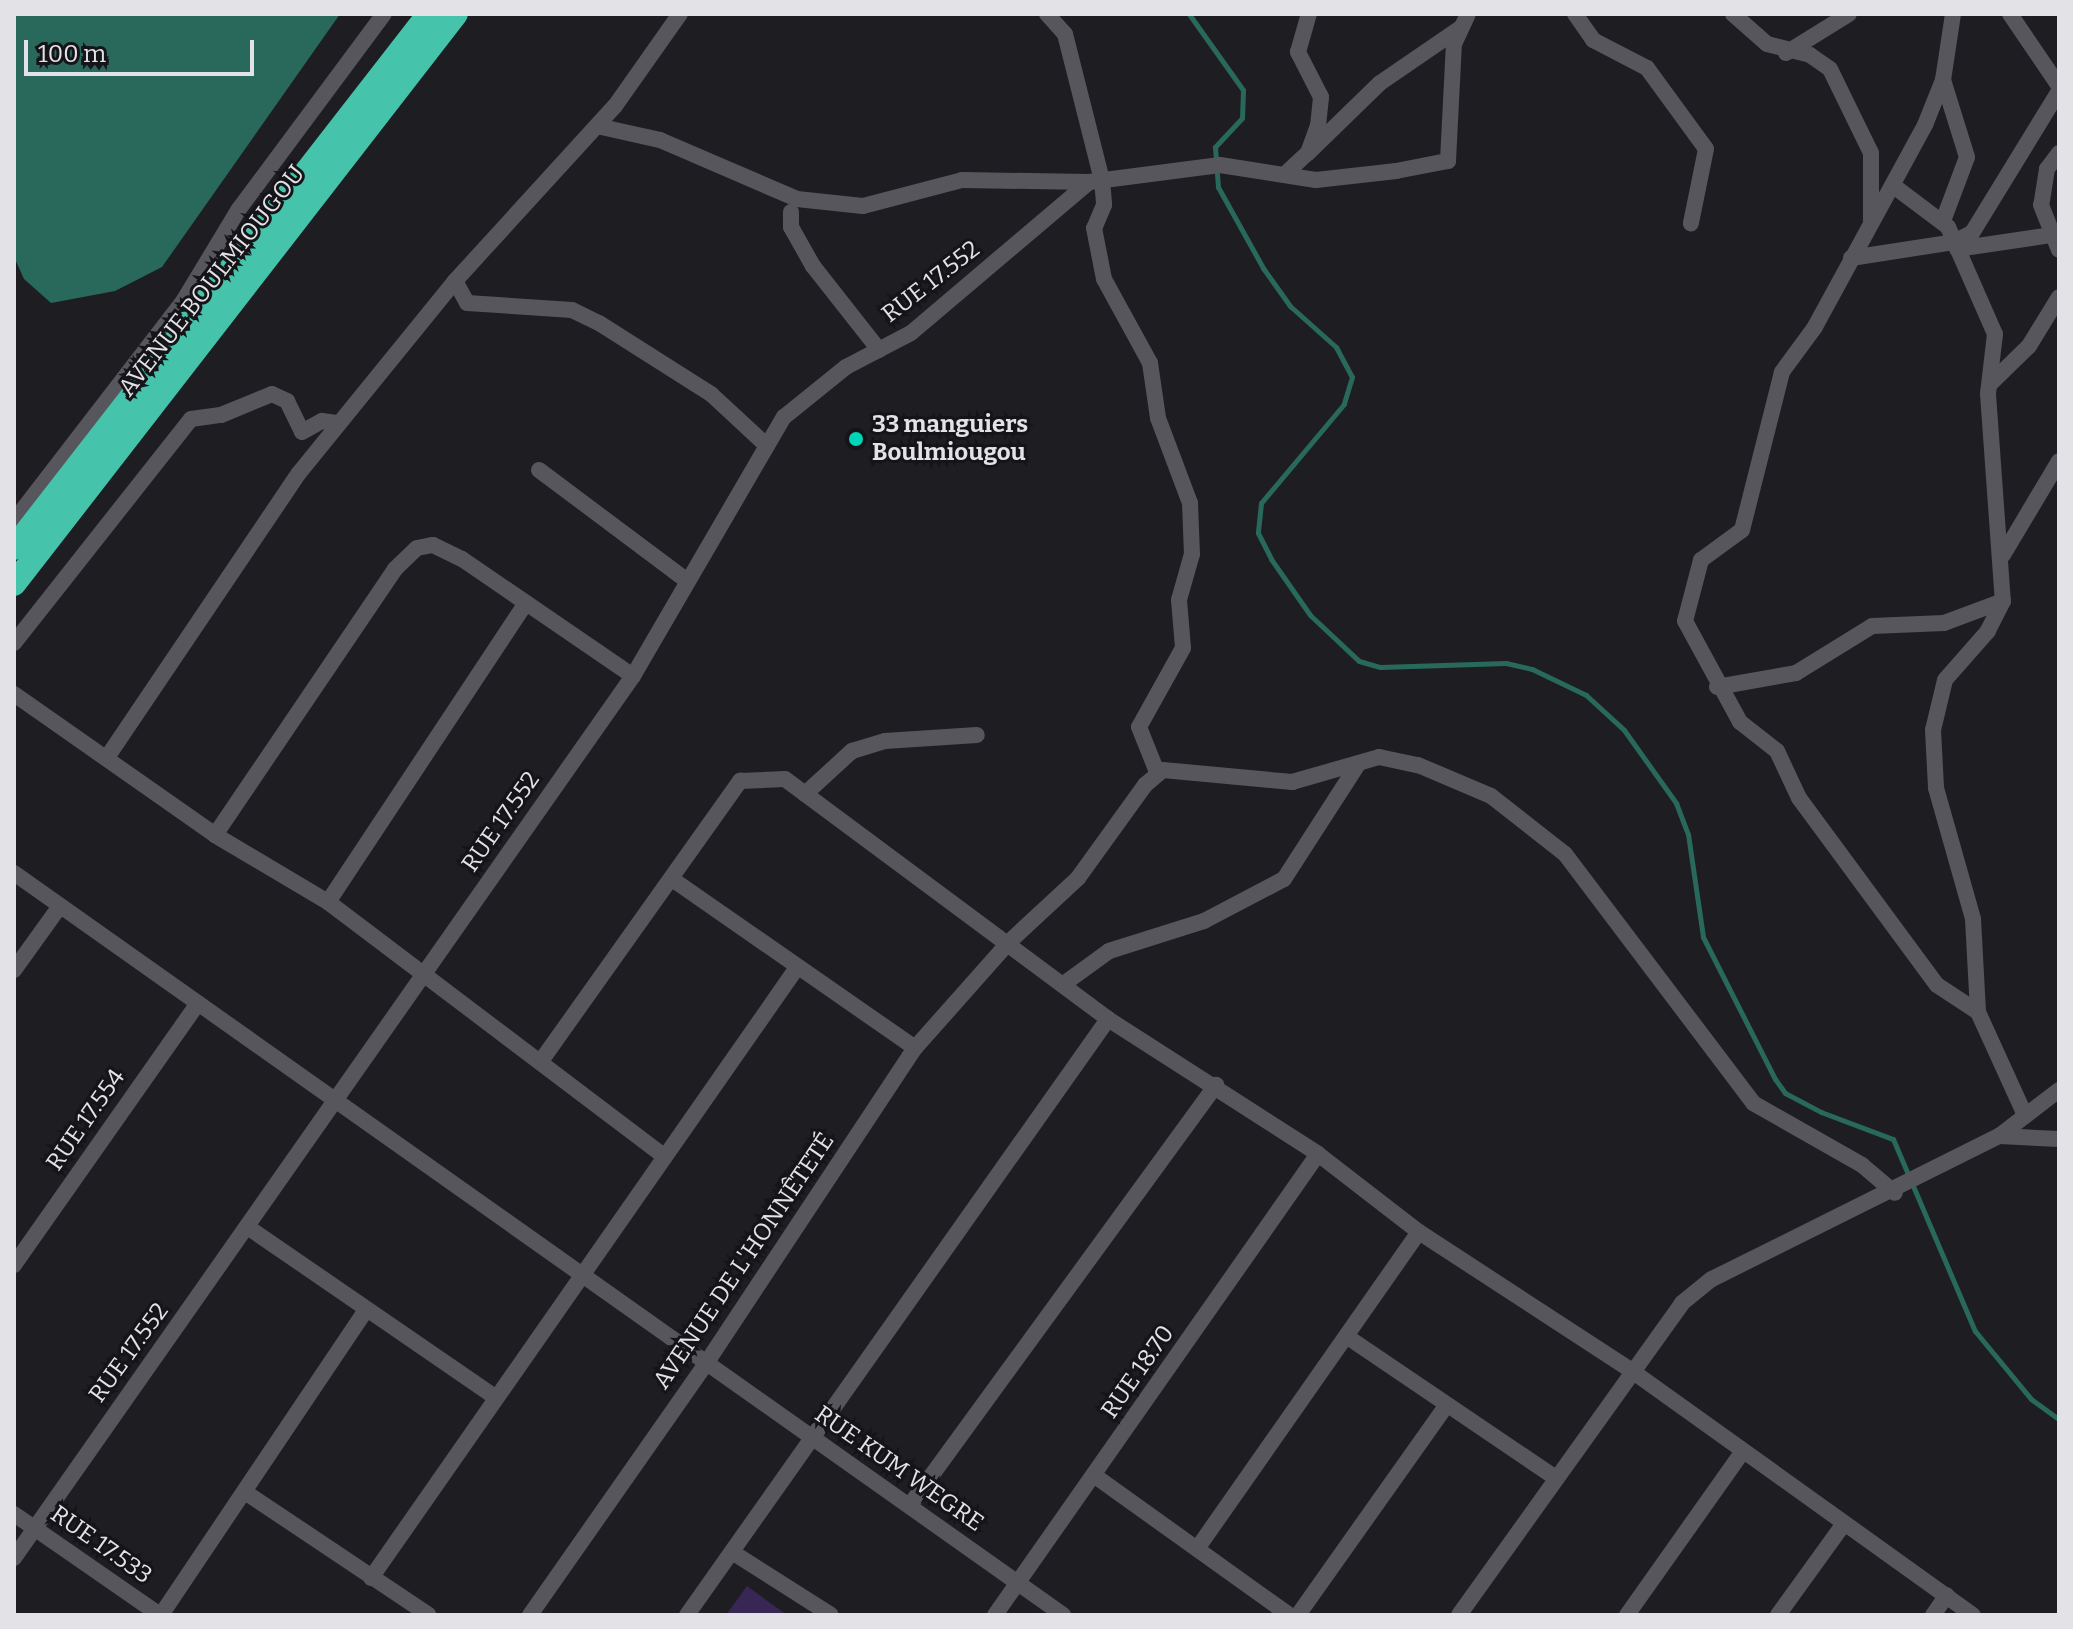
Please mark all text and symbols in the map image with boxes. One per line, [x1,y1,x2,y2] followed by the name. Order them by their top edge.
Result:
[28,24,258,74] scale bar
[38,40,106,68] text: 100 m
[113,160,311,402] street label: AVENUE BOULMIOUGOU
[877,235,985,329] street label: RUE 17.552
[872,411,1028,467] place label: 33 manguiers Boulmiougou
[847,430,865,448] marker: 33 manguiers Boulmiougou
[456,766,546,878] street label: RUE 17.552
[41,1064,131,1176] street label: RUE 17.554
[647,1128,841,1394] street label: AVENUE DE L'HONNÊTETÉ
[83,1298,175,1408] street label: RUE 17.552
[1096,1320,1180,1424] street label: RUE 18.70
[809,1400,989,1538] street label: RUE KUM WEGRE
[45,1500,157,1590] street label: RUE 17.533

